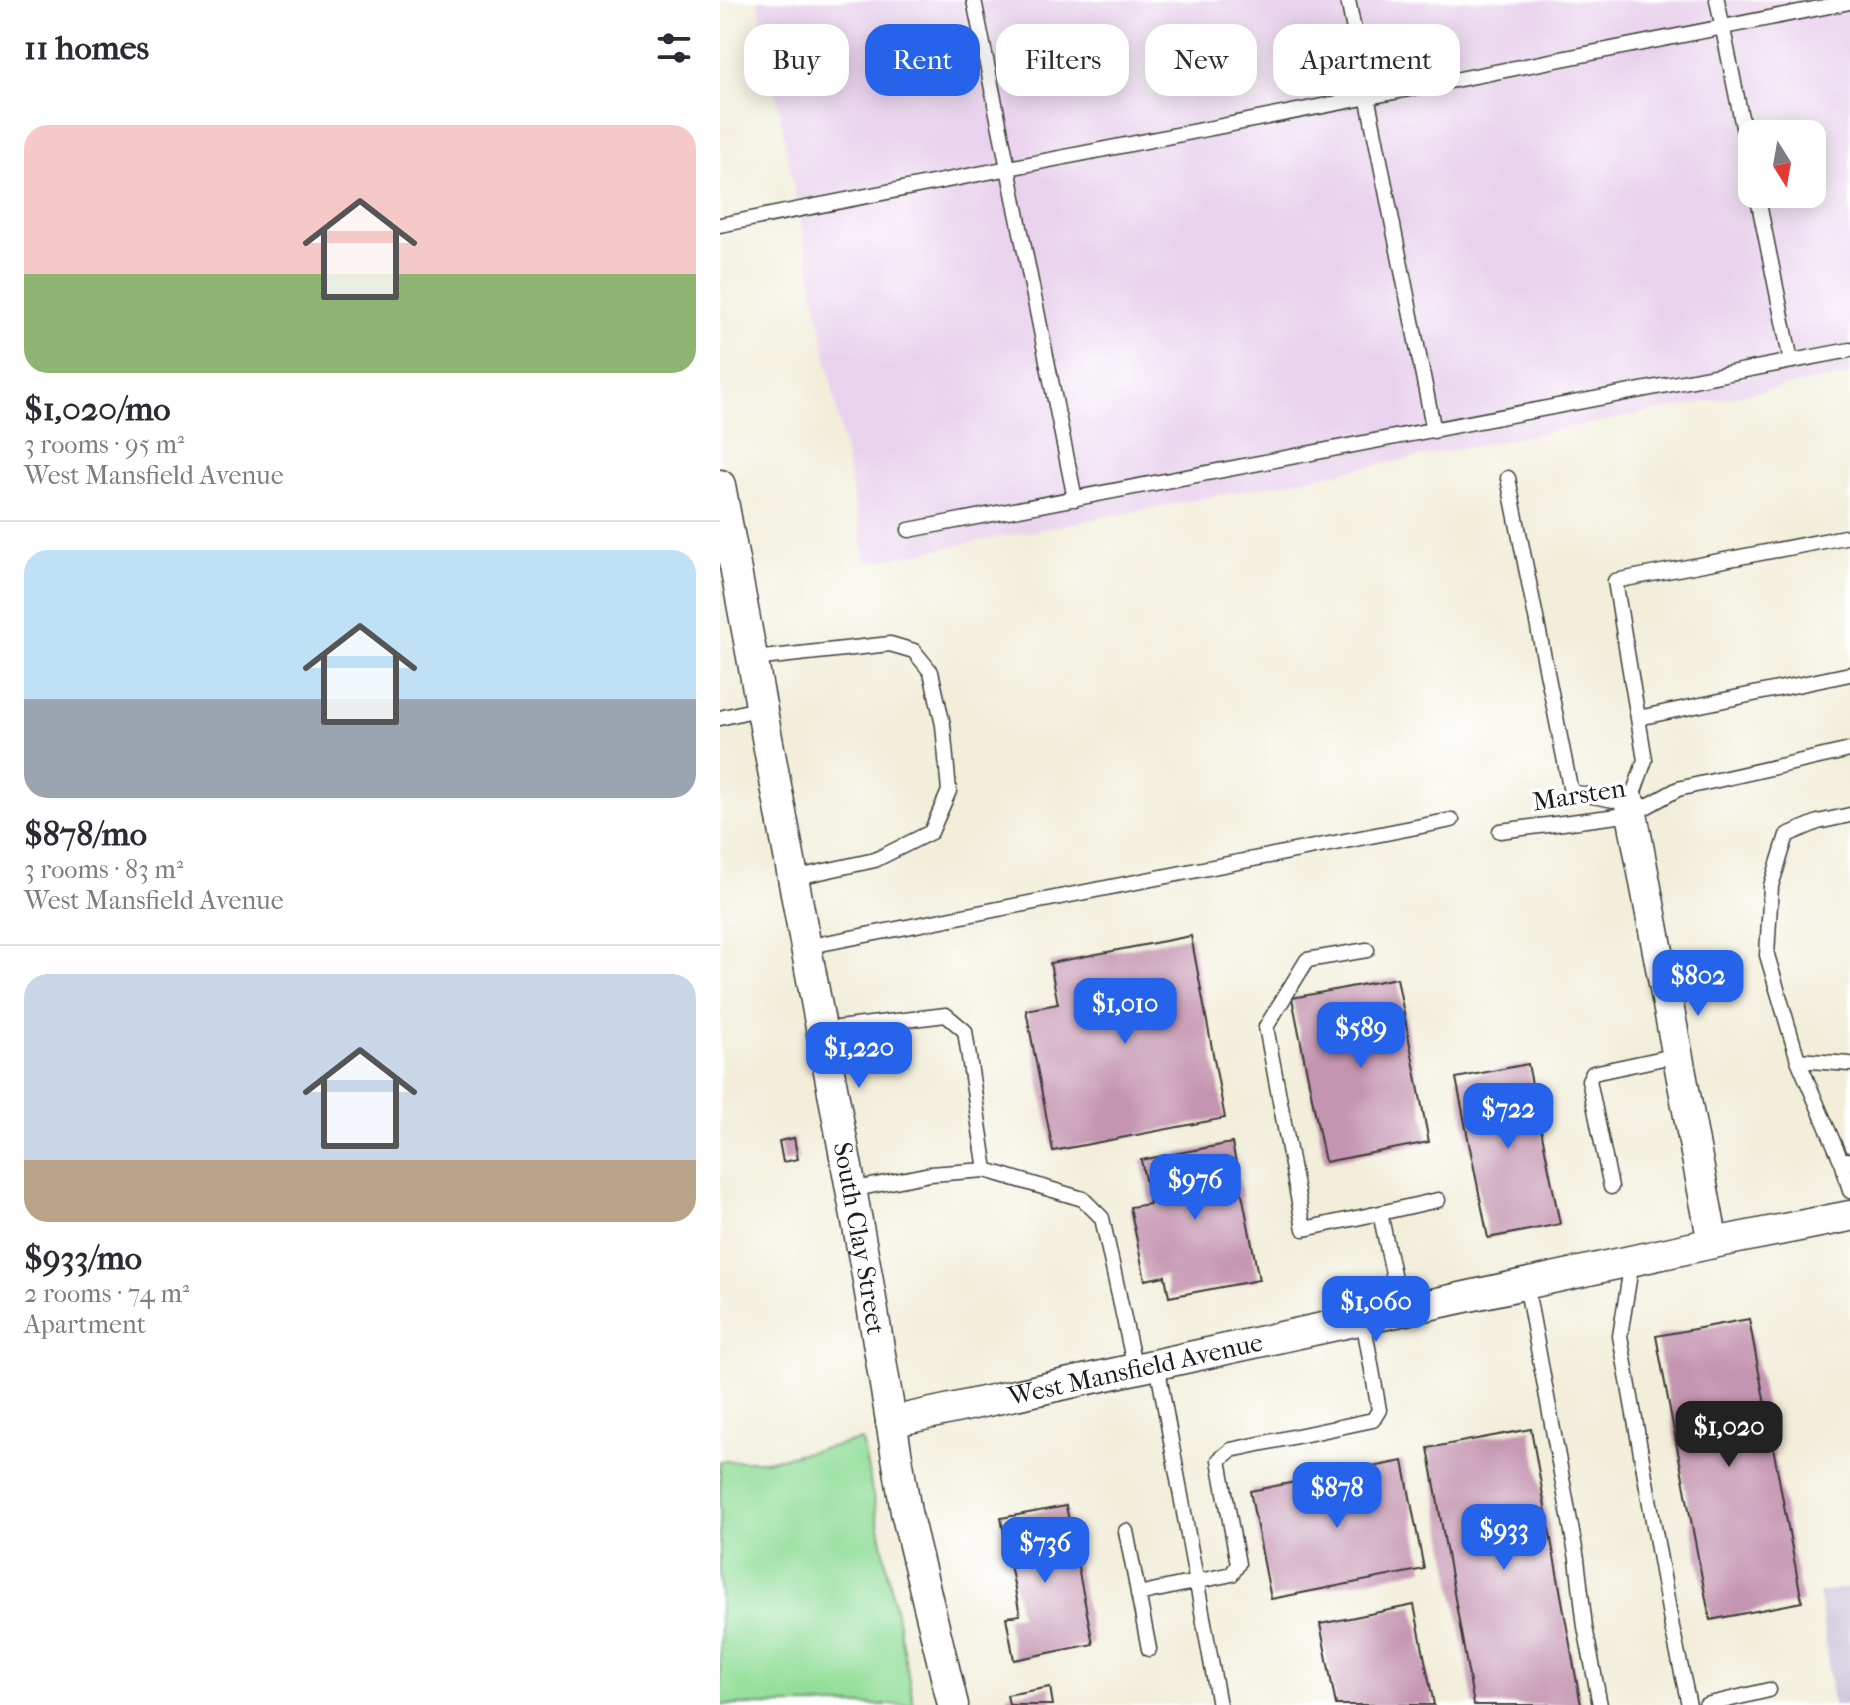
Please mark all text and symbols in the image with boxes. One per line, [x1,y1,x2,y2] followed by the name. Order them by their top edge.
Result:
[744,24,849,96] chip: Buy
[865,24,980,96] chip: Rent
[996,24,1129,96] chip: Filters
[1145,24,1257,96] chip: New
[1273,24,1460,96] chip: Apartment
[652,26,696,70] icon: filters
[24,28,149,68] text: 11 homes
[1738,120,1826,208] north arrow
[1738,120,1826,208] map controls
[288,177,432,321] icon: home
[24,389,171,429] text: $1,020/mo
[24,429,184,460] text: 3 rooms · 95 m²
[24,460,284,491] text: West Mansfield Avenue
[288,602,432,746] icon: home
[1530,772,1628,818] street label: Marsten
[24,814,147,854] text: $878/mo
[24,854,183,885] text: 3 rooms · 83 m²
[24,885,284,916] text: West Mansfield Avenue
[1651,950,1745,1018] pin: $802
[1670,960,1726,991] text: $802
[1060,978,1190,1046] pin: $1,010
[1092,988,1158,1019] text: $1,010
[1314,1002,1408,1070] pin: $589
[1335,1012,1387,1043] text: $589
[794,1022,924,1090] pin: $1,220
[288,1026,432,1170] icon: home
[824,1032,894,1063] text: $1,220
[1461,1083,1555,1151] pin: $722
[1481,1093,1535,1124] text: $722
[827,1139,892,1337] street label: South Clay Street
[1148,1154,1242,1222] pin: $976
[1168,1164,1222,1195] text: $976
[24,1238,142,1278] text: $933/mo
[1311,1276,1441,1344] pin: $1,060
[24,1278,189,1309] text: 2 rooms · 74 m²
[1340,1286,1412,1317] text: $1,060
[24,1309,146,1340] text: Apartment
[1004,1326,1266,1412] street label: West Mansfield Avenue
[1664,1401,1794,1469] pin: $1,020
[1693,1411,1765,1442] text: $1,020
[1290,1462,1384,1530] pin: $878
[1311,1472,1363,1503] text: $878
[1457,1504,1551,1572] pin: $933
[1479,1514,1529,1545] text: $933
[998,1517,1092,1585] pin: $736
[1019,1527,1071,1558] text: $736

